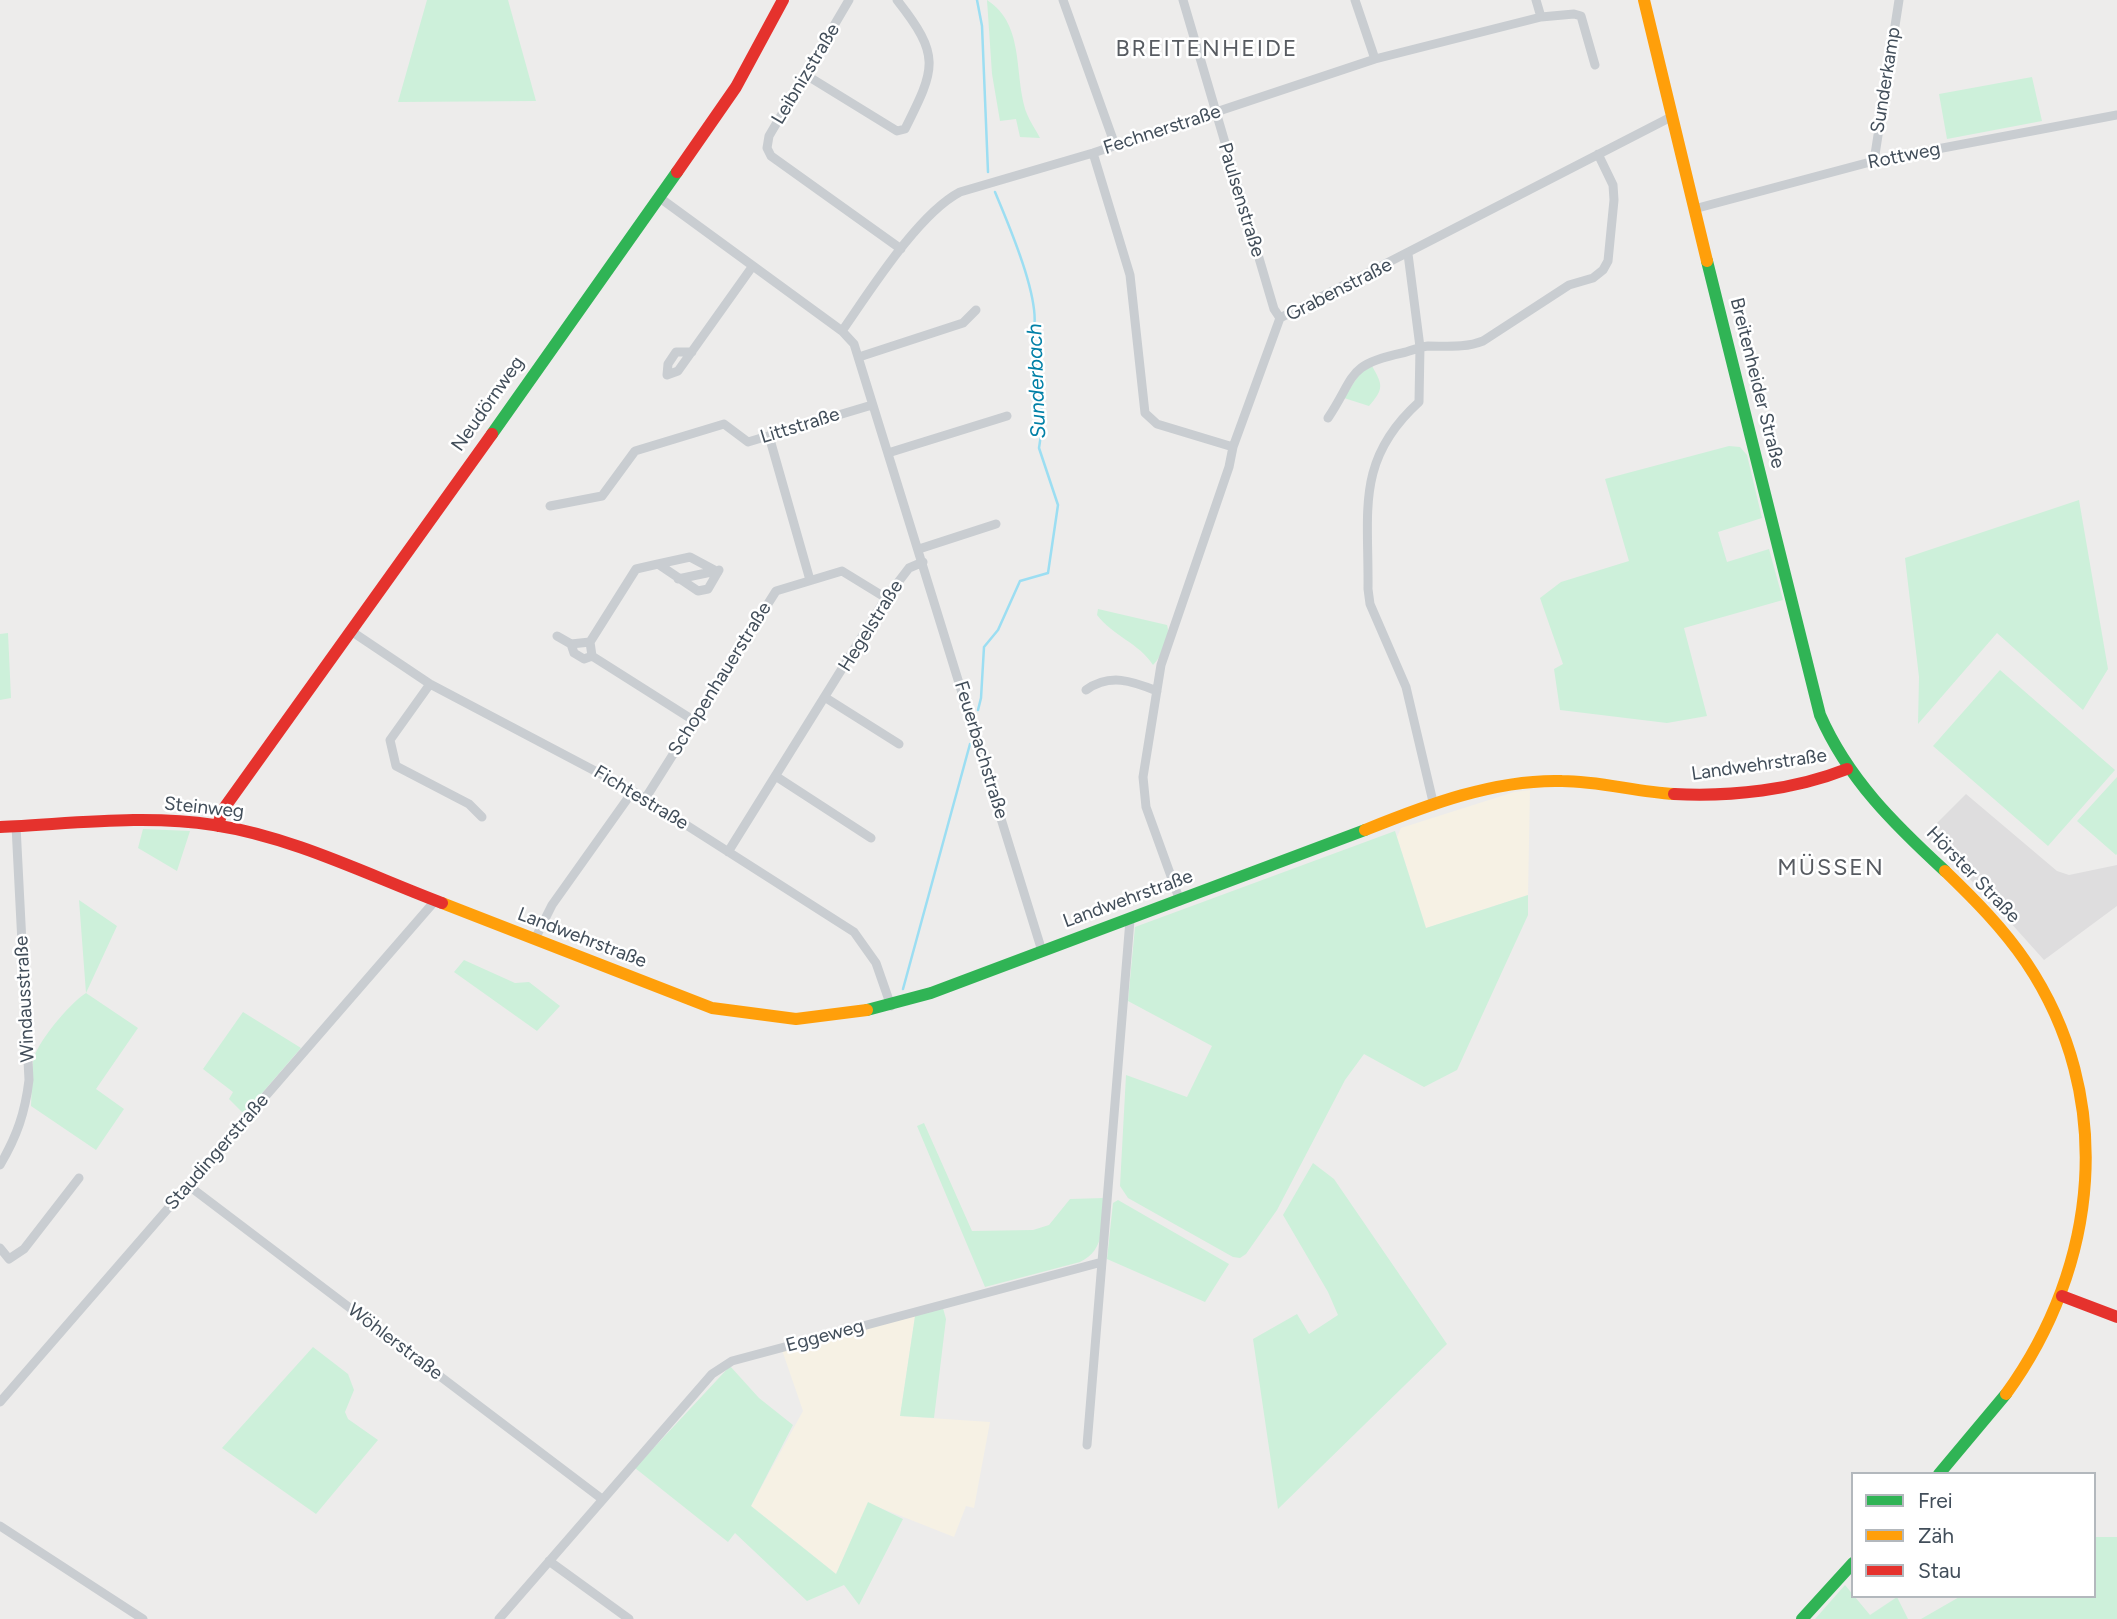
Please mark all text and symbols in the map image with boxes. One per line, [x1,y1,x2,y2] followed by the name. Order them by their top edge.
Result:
[767,20,845,128] street label: Leibnizstraße
[1866,25,1906,135] street label: Sunderkamp
[1117,35,1297,63] district label: BREITENHEIDE
[1100,100,1224,160] street label: Fechnerstraße
[1866,138,1942,174] street label: Rottweg
[1213,140,1269,260] street label: Paulsenstraße
[1282,254,1396,326] street label: Grabenstraße
[1725,295,1789,471] street label: Breitenheider Straße
[1022,323,1052,439] water label: Sunderbach
[447,352,529,456] street label: Neudörnweg
[758,403,842,449] street label: Littstraße
[834,576,908,676] street label: Hegelstraße
[664,598,776,760] street label: Schopenhauerstraße
[949,678,1013,822] street label: Feuerbachstraße
[1690,744,1828,786] street label: Landwehrstraße
[590,761,692,835] street label: Fichtestraße
[163,792,245,824] street label: Steinweg
[1921,822,2025,928] street label: Hörster Straße
[1778,854,1884,882] district label: MÜSSEN
[1060,865,1196,933] street label: Landwehrstraße
[514,903,650,973] street label: Landwehrstraße
[10,935,40,1063] street label: Windausstraße
[160,1089,274,1215] street label: Staudingerstraße
[343,1299,447,1385] street label: Wöhlerstraße
[783,1315,867,1357] street label: Eggeweg
[1851,1472,2096,1598] legend
[1918,1488,1953,1513] text: Frei
[1918,1523,1954,1548] text: Zäh
[1918,1558,1961,1583] text: Stau

